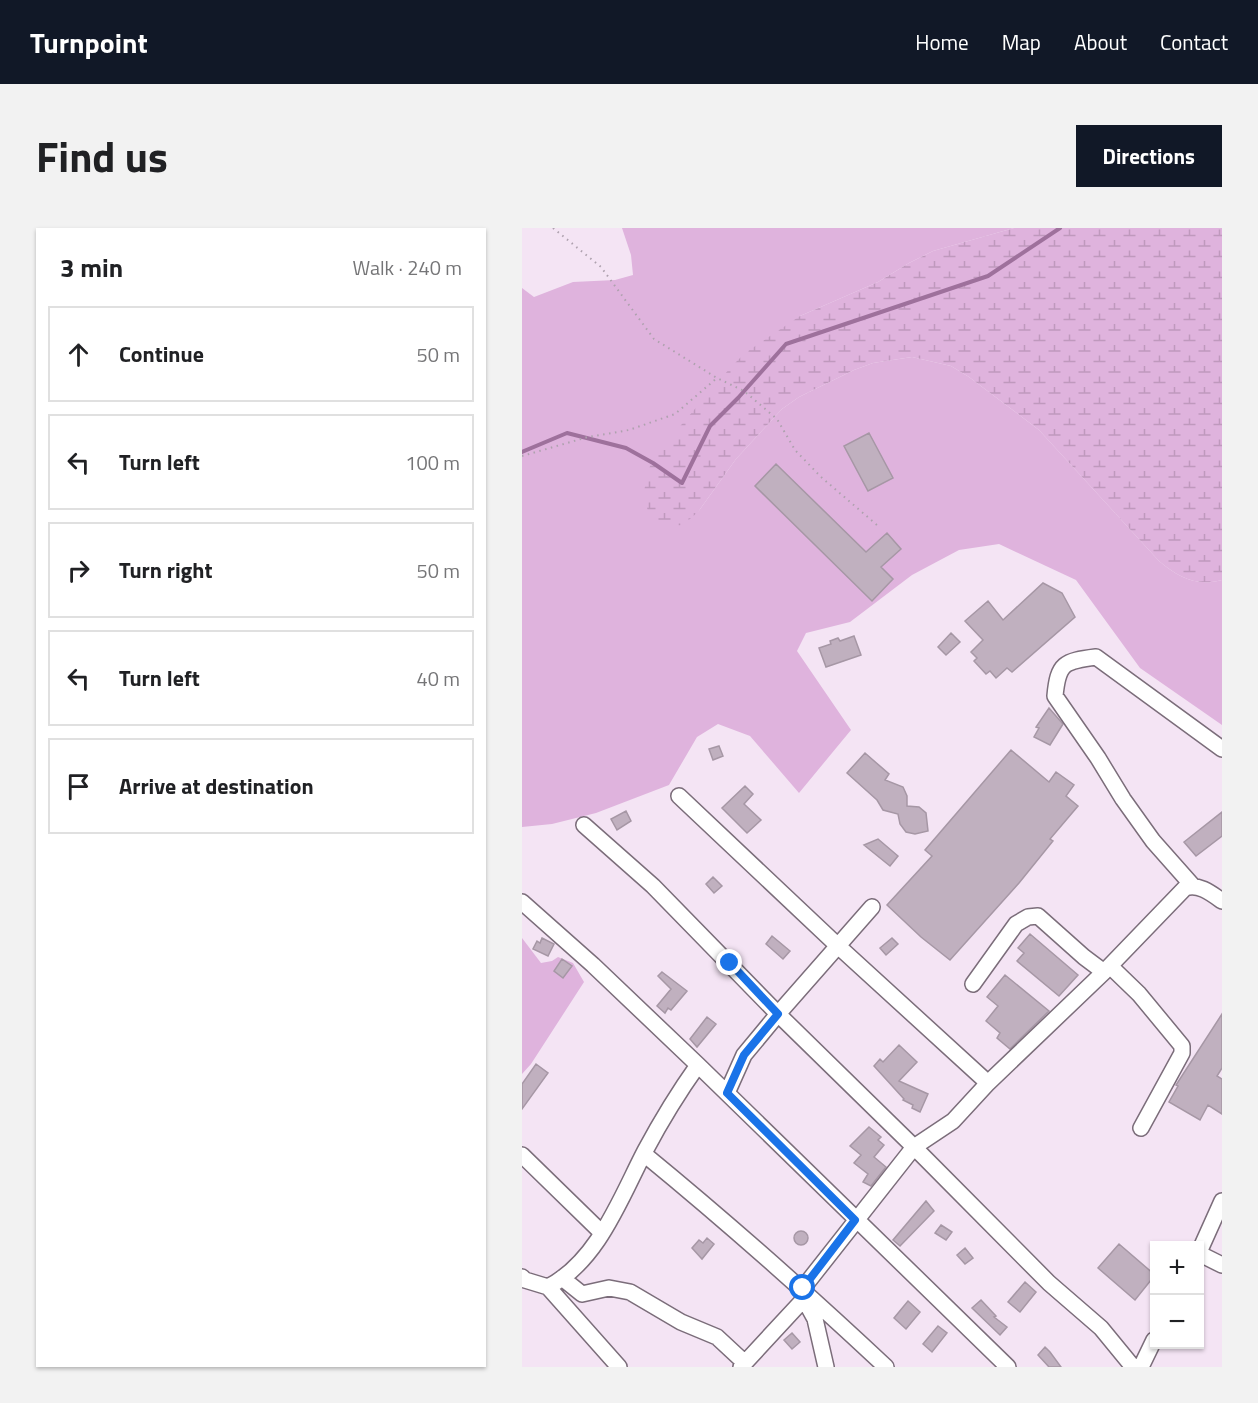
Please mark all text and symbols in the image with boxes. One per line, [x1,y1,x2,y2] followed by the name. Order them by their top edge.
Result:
[30,21,148,64] text: Turnpoint
[915,26,969,58] text: Home
[1002,26,1041,58] text: Map
[1074,26,1127,58] text: About
[1160,26,1228,58] text: Contact
[36,124,168,188] text: Find us
[1076,125,1222,187] button: Directions
[60,248,123,287] text: 3 min
[353,252,462,283] text: Walk · 240 m
[119,337,204,371] text: Continue
[62,338,95,371] icon: ahead
[416,339,460,370] text: 50 m
[119,445,200,479] text: Turn left
[62,446,95,479] icon: left
[405,447,460,478] text: 100 m
[119,553,213,587] text: Turn right
[62,554,95,587] icon: right
[416,555,460,586] text: 50 m
[119,661,200,695] text: Turn left
[62,662,95,695] icon: left
[416,663,460,694] text: 40 m
[119,769,314,803] text: Arrive at destination
[62,770,95,803] icon: arrive
[716,949,742,975] route end
[1150,1241,1204,1349] map controls
[1150,1241,1204,1295] button: +
[789,1274,815,1300] route start
[1150,1295,1204,1349] button: −

